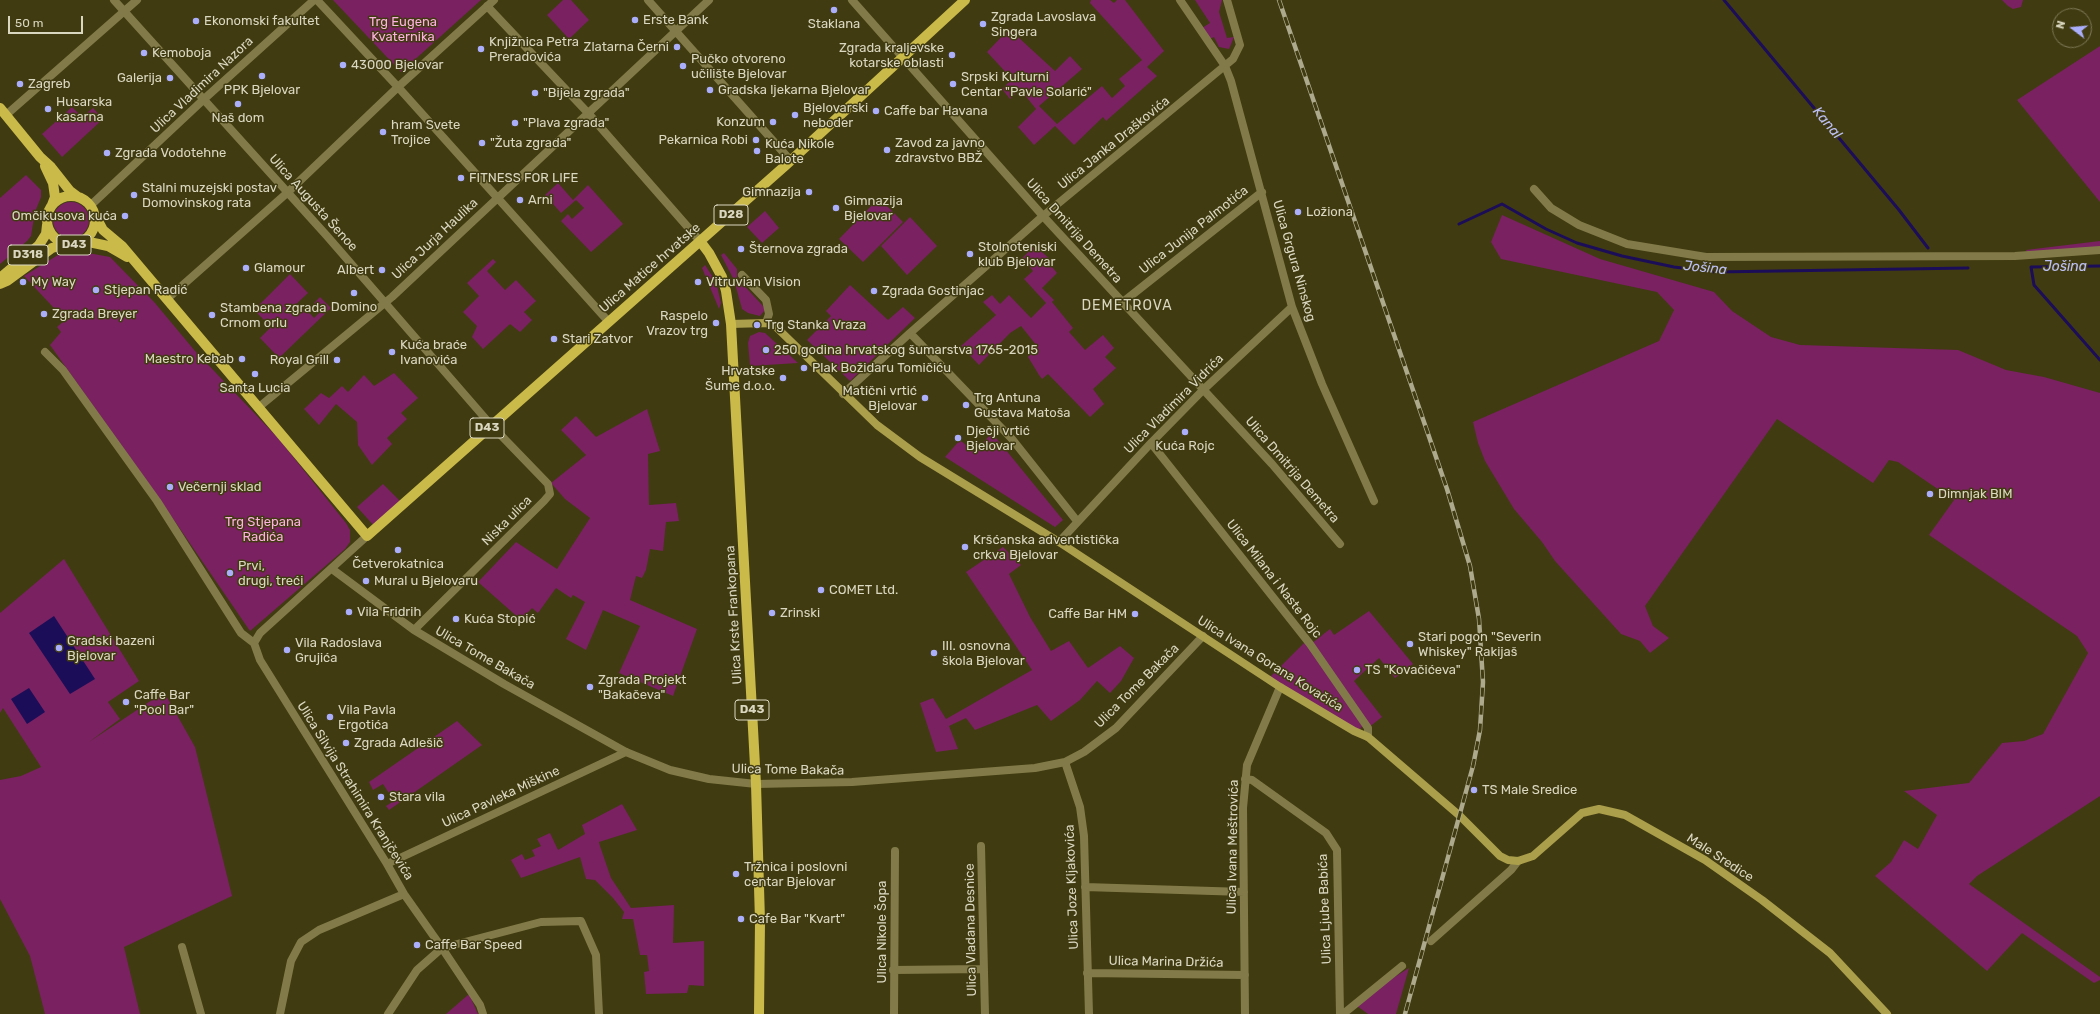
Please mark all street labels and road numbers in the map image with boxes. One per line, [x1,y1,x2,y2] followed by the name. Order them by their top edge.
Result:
[147,33,257,137] street label: Ulica Vladimira Nazora
[1055,93,1173,193] street label: Ulica Janka Draškovića
[265,151,361,255] street label: Ulica Augusta Šenoe
[1023,175,1125,287] street label: Ulica Dmitrija Demetra
[1137,183,1251,277] street label: Ulica Junija Palmotića
[389,195,481,283] street label: Ulica Jurja Haulika
[1269,198,1319,324] street label: Ulica Grgura Ninskog
[714,205,748,225] road number: D28
[596,220,704,316] street label: Ulica Matice hrvatske
[57,235,91,255] road number: D43
[8,245,48,265] road number: D318
[1121,351,1227,457] street label: Ulica Vladimira Vidrića
[1242,414,1342,526] street label: Ulica Dmitrija Demetra
[470,418,504,438] road number: D43
[479,493,535,549] street label: Niska ulica
[1223,517,1325,641] street label: Ulica Milana i Naste Rojc
[723,545,745,685] street label: Ulica Krste Frankopana
[1194,613,1346,715] street label: Ulica Ivana Gorana Kovačića
[432,623,538,693] street label: Ulica Tome Bakača
[1092,641,1182,731] street label: Ulica Tome Bakača
[293,699,417,883] street label: Ulica Silvija Strahimira Kranjčevića
[735,700,769,720] road number: D43
[732,761,844,779] street label: Ulica Tome Bakača
[440,763,562,831] street label: Ulica Pavleka Miškine
[1224,779,1242,915] street label: Ulica Ivana Meštrovića
[1062,824,1082,950] street label: Ulica Joze Kljakovića
[1684,831,1756,885] street label: Male Sredice
[1315,853,1335,965] street label: Ulica Ljube Babića
[962,863,980,997] street label: Ulica Vladana Desnice
[874,880,890,984] street label: Ulica Nikole Šopa
[1108,953,1224,971] street label: Ulica Marina Držića

